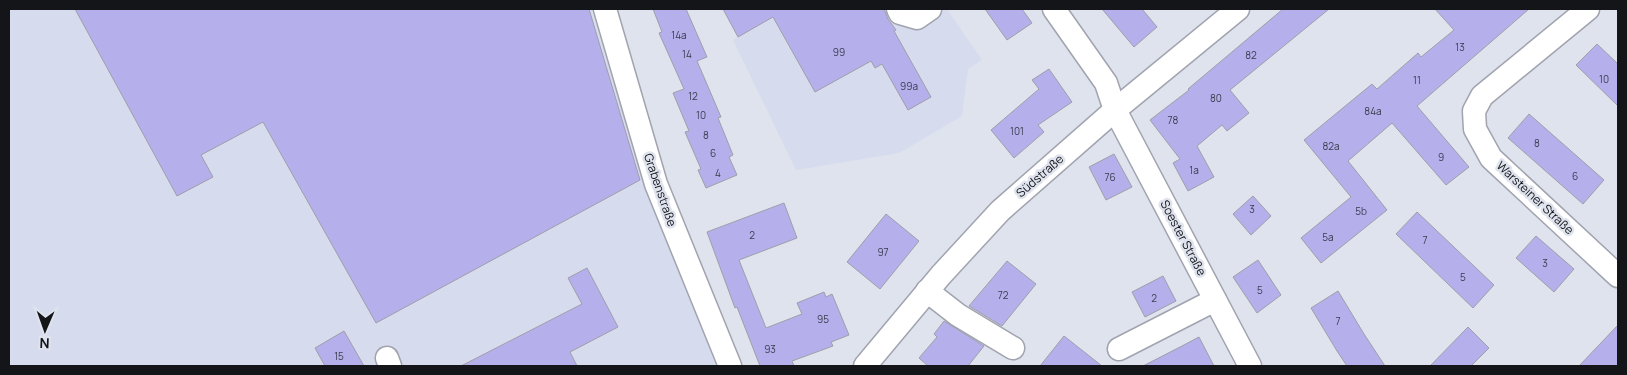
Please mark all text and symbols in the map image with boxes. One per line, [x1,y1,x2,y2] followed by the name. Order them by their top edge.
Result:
[671,28,687,42] house number: 14a
[1455,40,1465,54] house number: 13
[833,45,845,59] house number: 99
[682,47,692,61] house number: 14
[1245,48,1257,62] house number: 82
[1599,72,1609,86] house number: 10
[1413,73,1421,87] house number: 11
[900,79,918,93] house number: 99a
[688,89,698,103] house number: 12
[1210,91,1222,105] house number: 80
[1364,104,1382,118] house number: 84a
[696,108,706,122] house number: 10
[1168,113,1179,127] house number: 78
[1010,124,1024,138] house number: 101
[703,128,709,142] house number: 8
[1534,136,1540,150] house number: 8
[1322,139,1340,153] house number: 82a
[710,146,716,160] house number: 6
[1012,150,1067,201] street label: Südstraße
[1438,150,1444,164] house number: 9
[640,151,681,229] street label: Grabenstraße
[1493,157,1578,238] street label: Warsteiner Straße
[1189,163,1199,177] house number: 1a
[715,166,721,180] house number: 4
[1572,169,1578,183] house number: 6
[1104,170,1116,184] house number: 76
[1156,197,1210,279] street label: Soester Straße
[1249,202,1255,216] house number: 3
[1355,204,1367,218] house number: 5b
[749,228,755,242] house number: 2
[1322,230,1334,244] house number: 5a
[1422,233,1428,247] house number: 7
[877,245,889,259] house number: 97
[1542,256,1548,270] house number: 3
[1460,270,1466,284] house number: 5
[1257,283,1263,297] house number: 5
[998,288,1009,302] house number: 72
[1151,291,1157,305] house number: 2
[20,305,70,355] north arrow
[817,312,829,326] house number: 95
[1335,314,1341,328] house number: 7
[39,334,50,353] text: N
[764,342,776,356] house number: 93
[334,349,344,363] house number: 15

